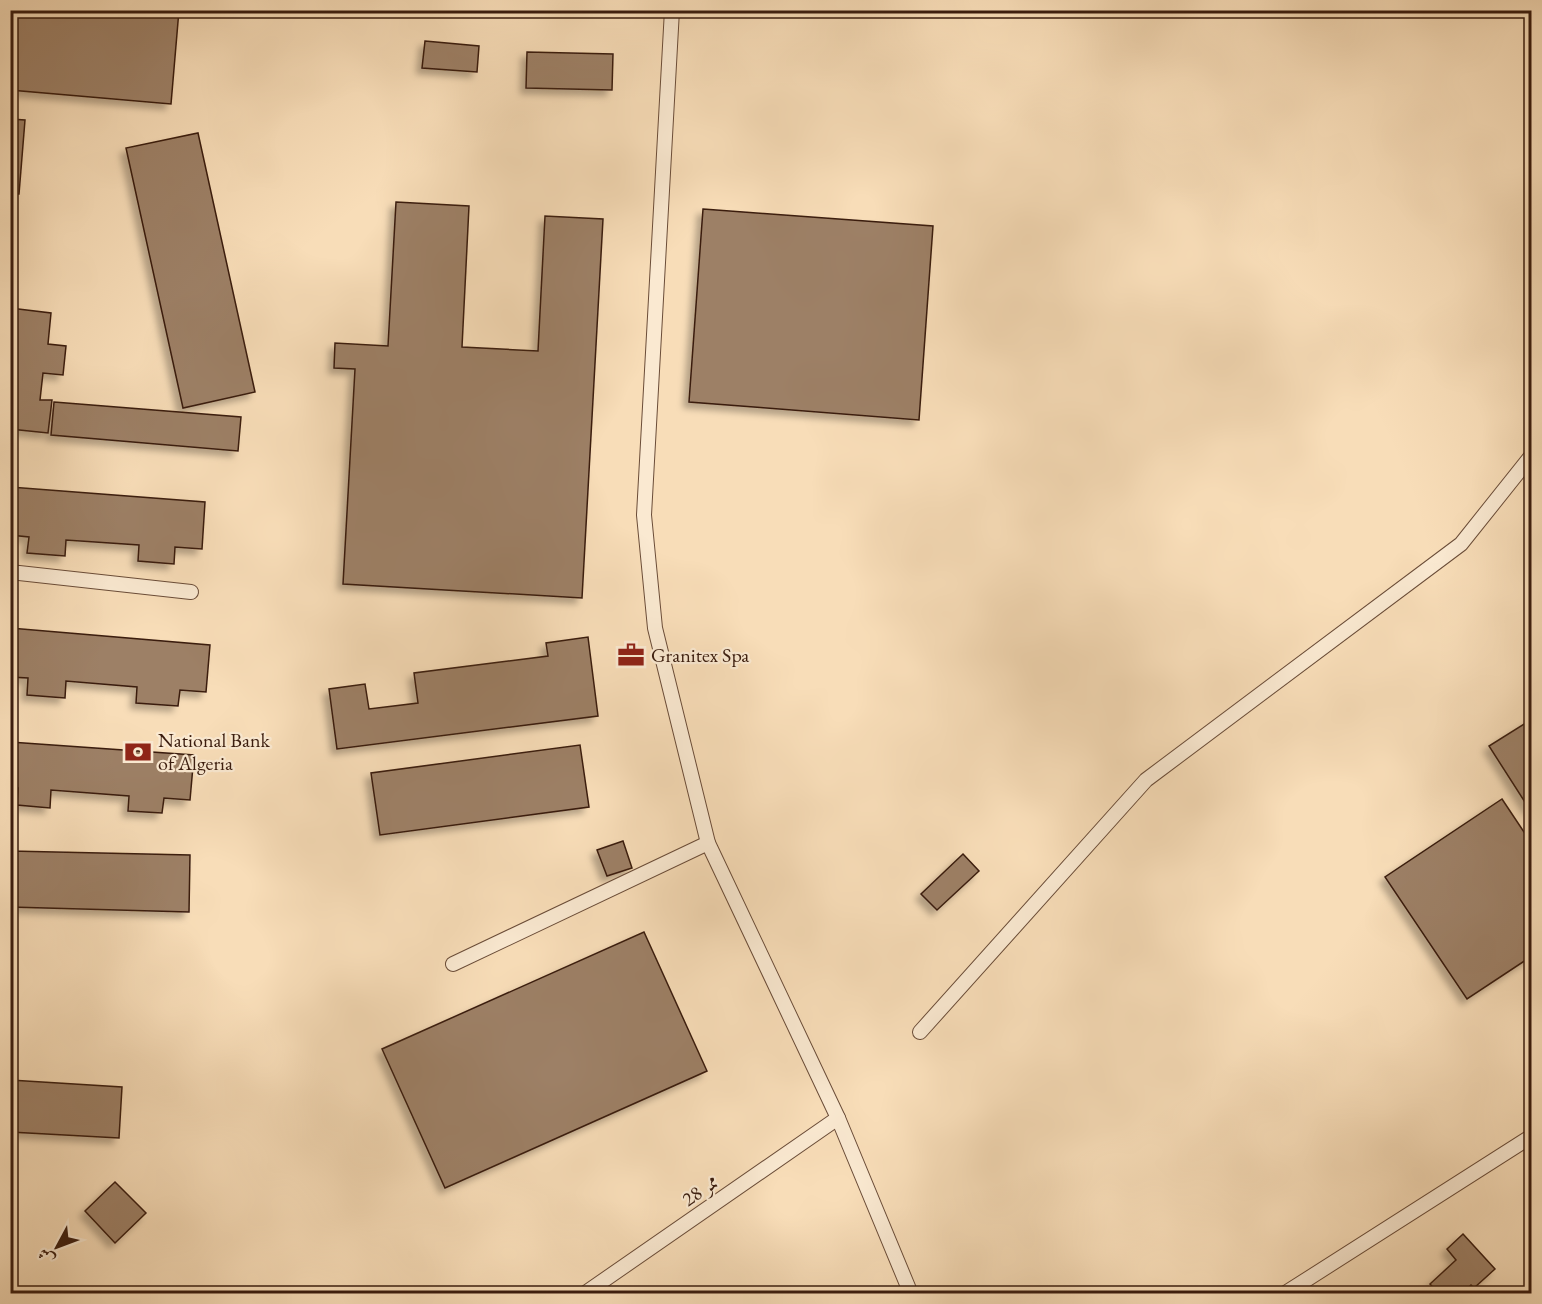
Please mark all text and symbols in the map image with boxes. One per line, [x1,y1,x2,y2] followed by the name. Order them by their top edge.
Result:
[616,640,646,670] office icon: Granitex Spa
[651,642,749,668] place label: Granitex Spa
[158,727,271,776] place label: National Bank of Algeria
[123,737,153,767] bank icon: National Bank of Algeria
[677,1168,723,1212] street label: ممر 28
[27,1217,87,1277] north arrow
[33,1244,59,1269] text: ش

